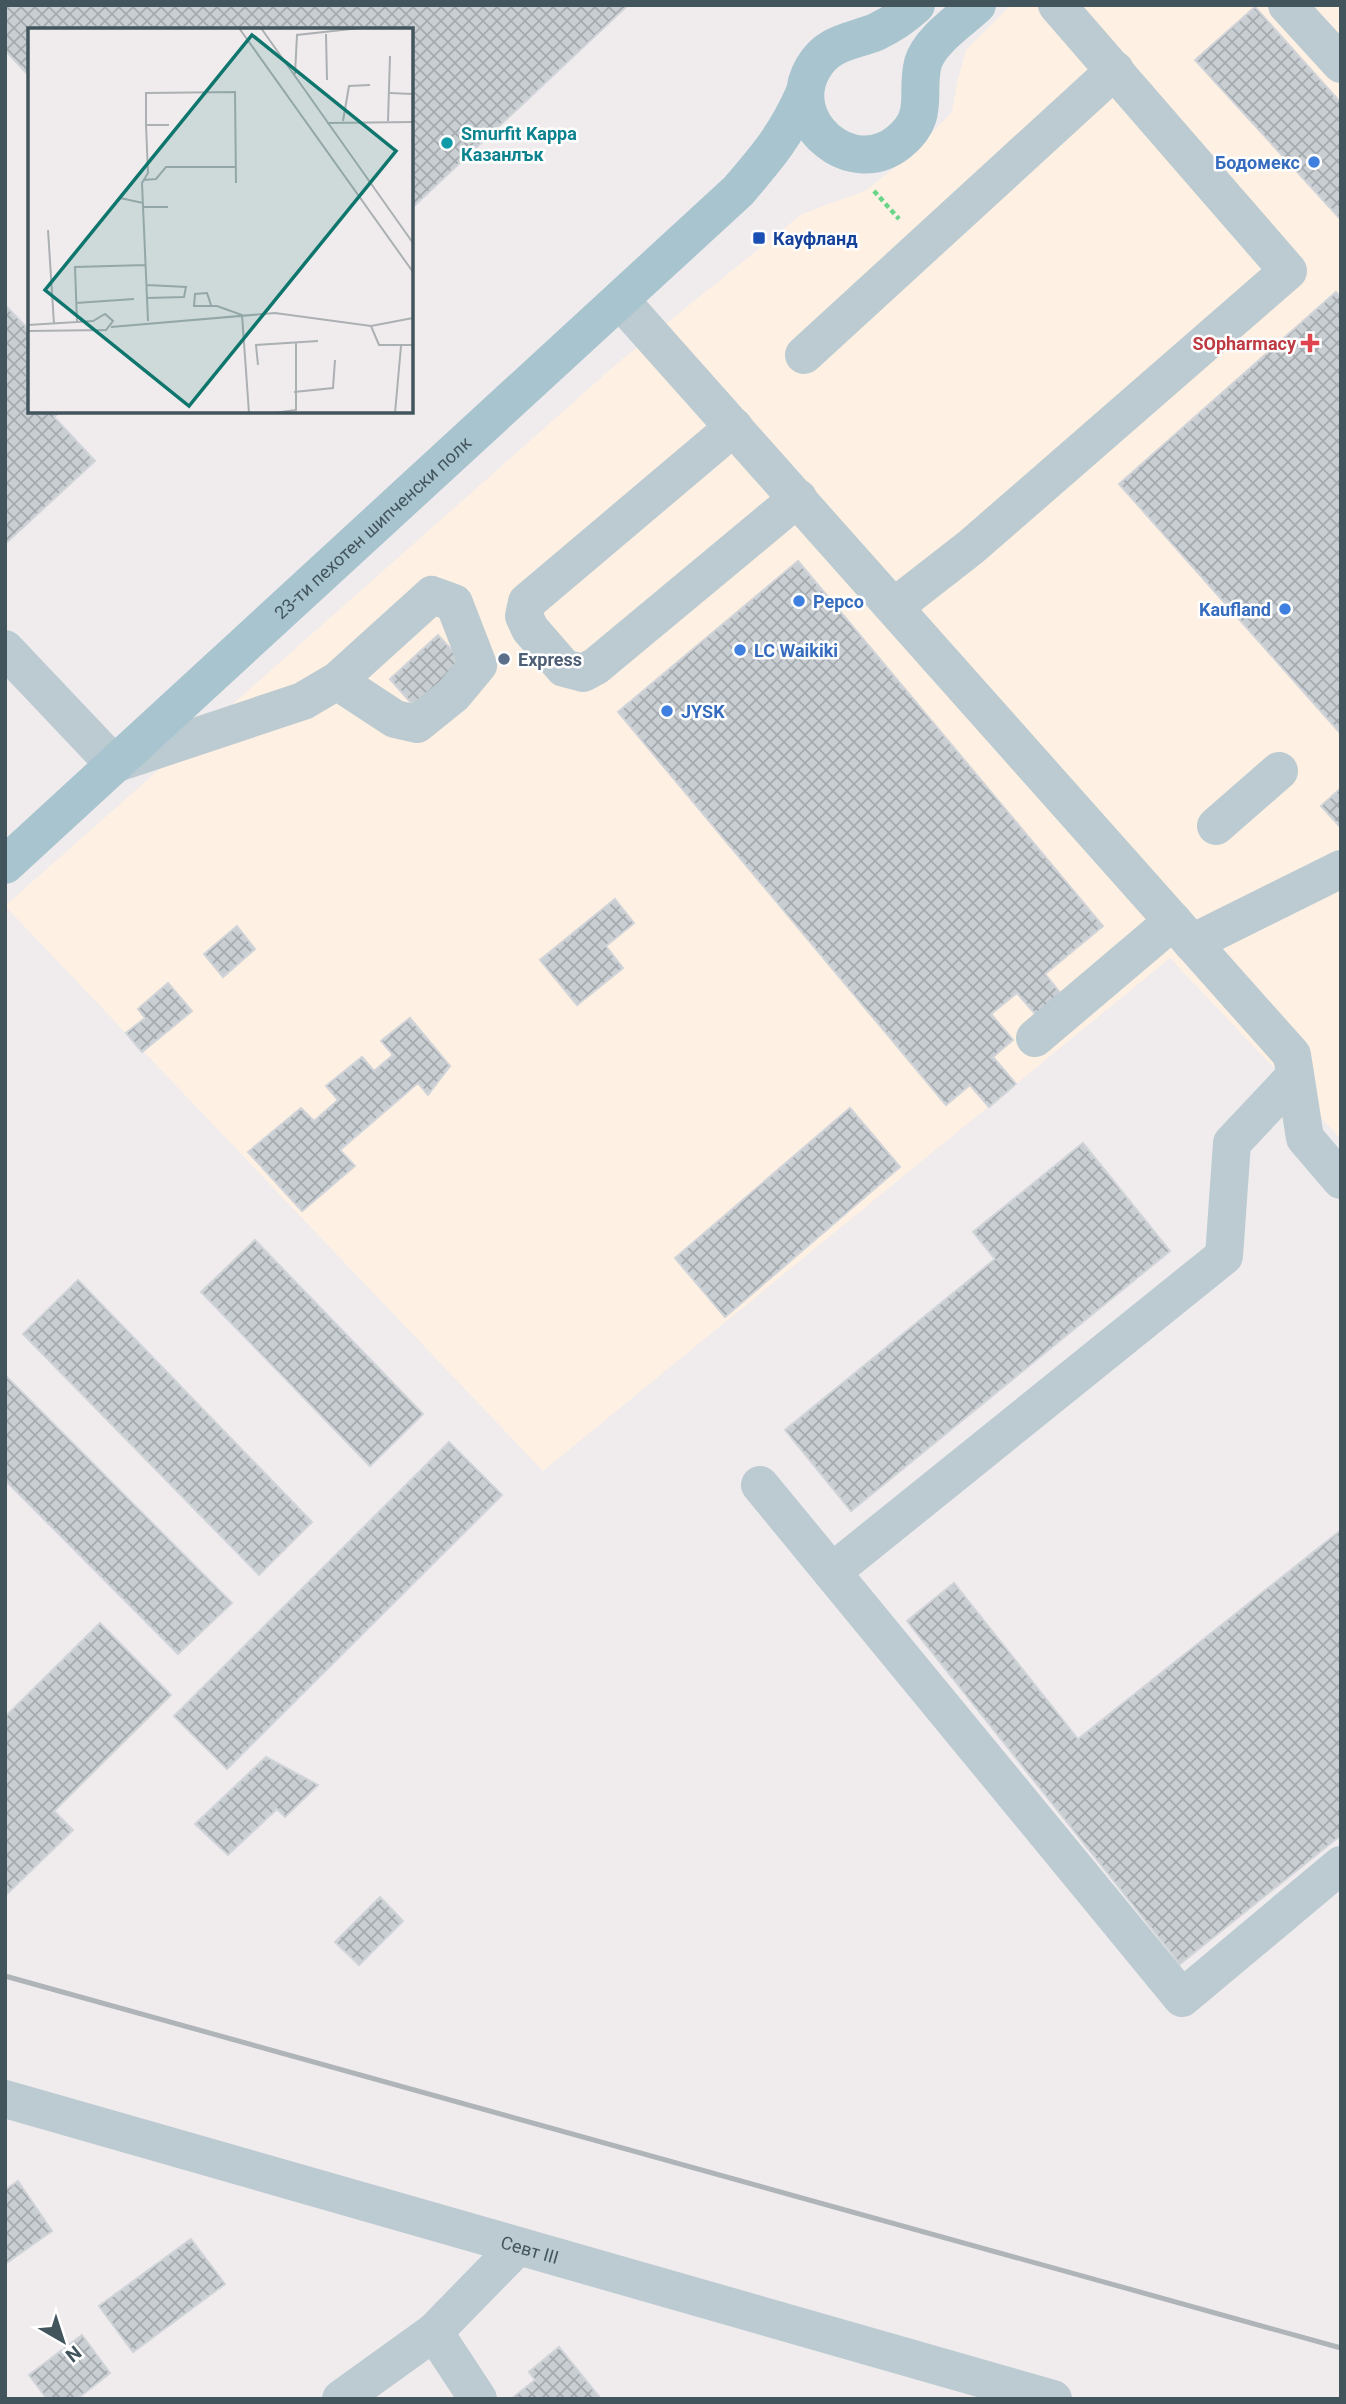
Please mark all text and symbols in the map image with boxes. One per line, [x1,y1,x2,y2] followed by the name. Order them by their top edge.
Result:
[28,28,413,413] inset map
[461,123,577,165] place label: Smurfit Kappa Казанлък
[439,135,455,151] marker: Smurfit Kappa Казанлък
[1215,152,1300,173] place label: Бодомекс
[1306,154,1322,170] marker: Бодомекс
[773,228,858,249] place label: Кауфланд
[751,230,767,246] marker: Кауфланд
[1192,333,1297,354] place label: SOpharmacy
[1302,335,1318,351] marker: SOpharmacy
[270,431,475,623] street label: 23-ти пехотен шипченски полк
[813,591,864,612] place label: Pepco
[791,593,807,609] marker: Pepco
[1199,599,1271,620] place label: Kaufland
[1277,601,1293,617] marker: Kaufland
[754,640,838,661] place label: LC Waikiki
[732,642,748,658] marker: LC Waikiki
[518,649,582,670] place label: Express
[496,651,512,667] marker: Express
[681,701,725,722] place label: JYSK
[659,703,675,719] marker: JYSK
[499,2231,561,2268] street label: Севт III
[28,2306,98,2376] north arrow
[61,2341,86,2367] text: N

